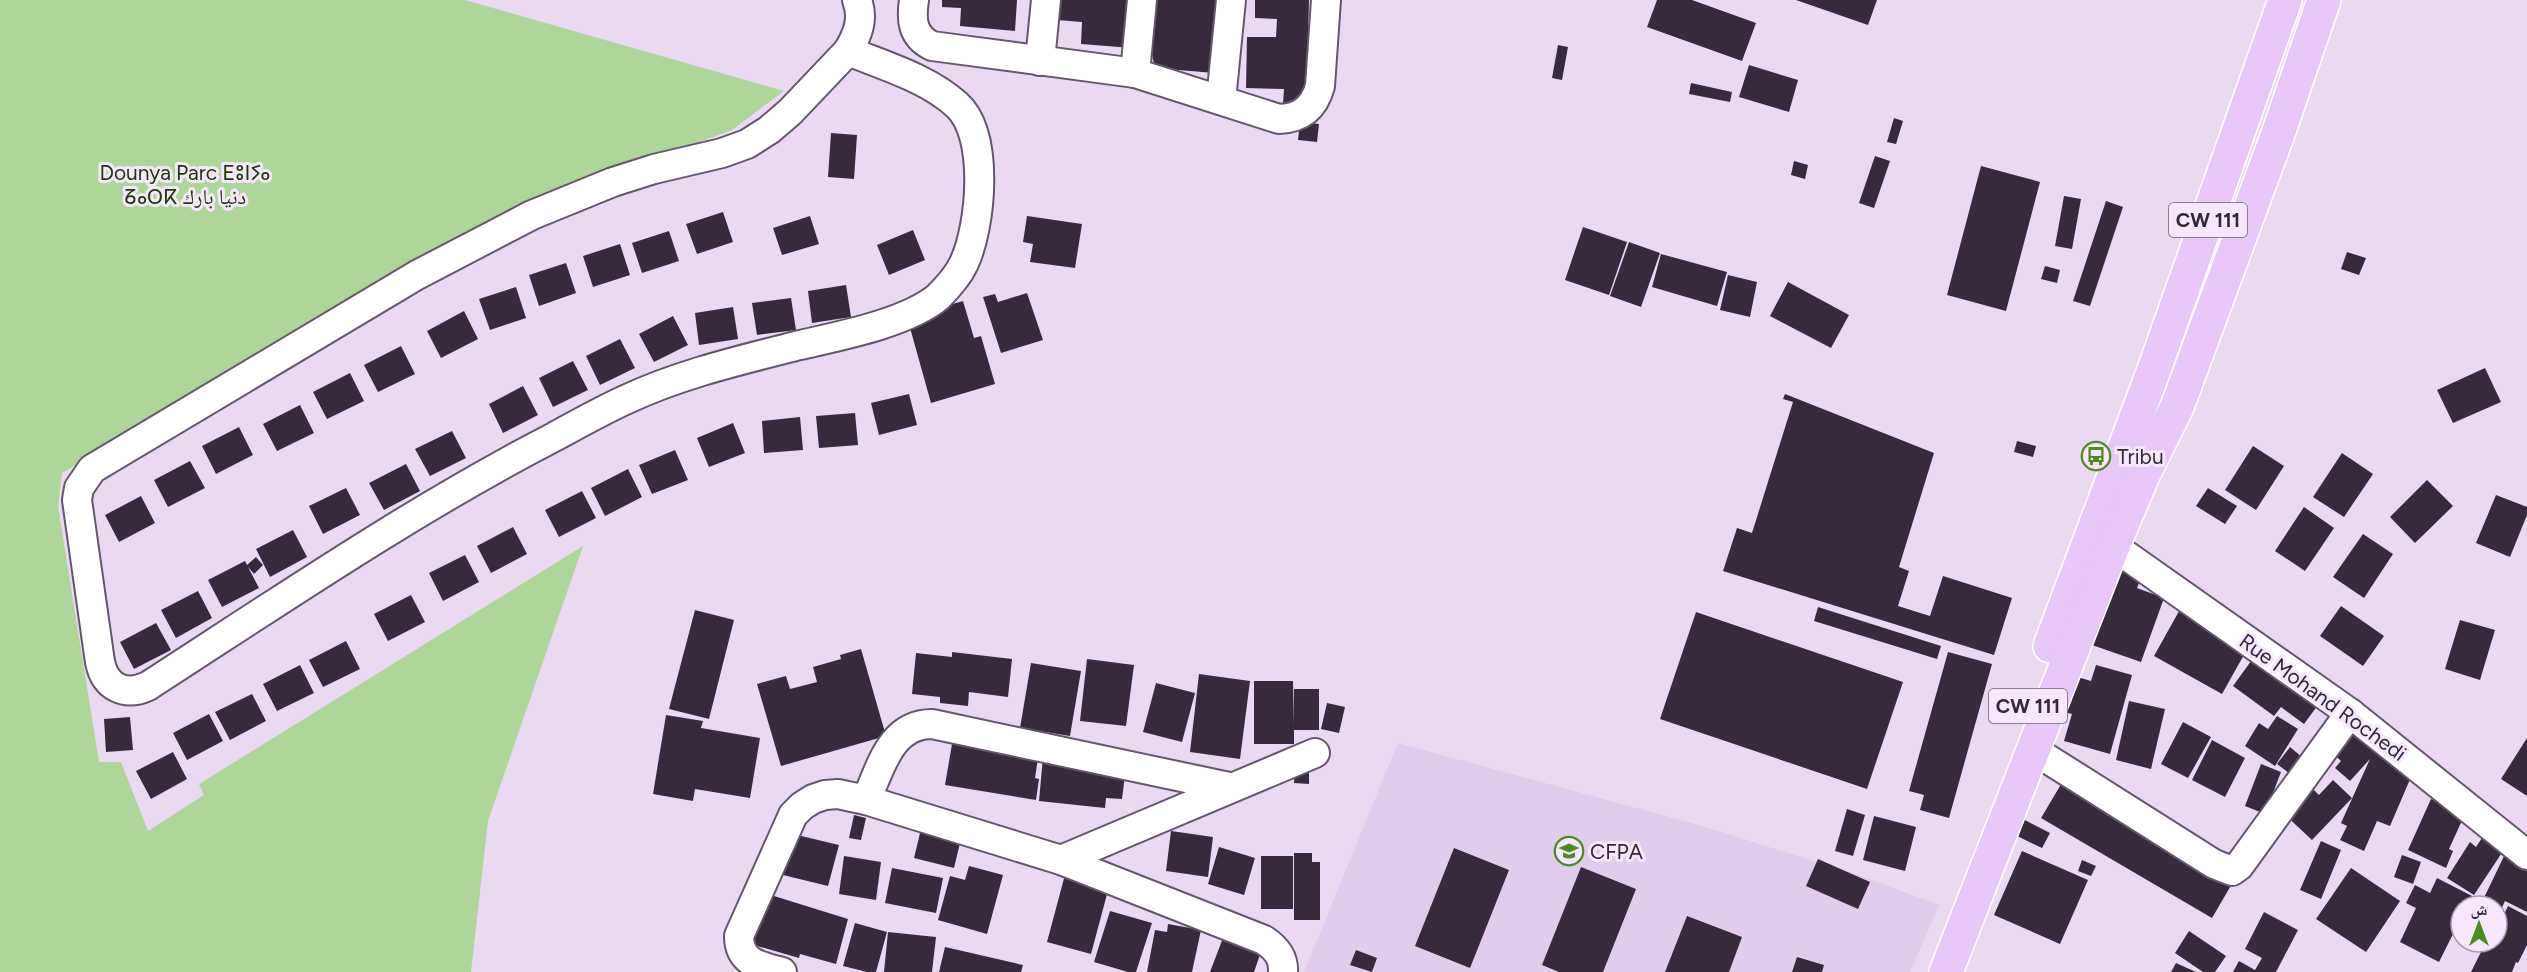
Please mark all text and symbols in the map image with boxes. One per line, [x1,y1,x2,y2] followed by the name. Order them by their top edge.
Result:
[99,160,271,209] park label: Dounya Parc ⴹⵓⵏⵢⴰ ⵒⴰⵔⴽ دنيا بارك
[2169,203,2247,237] road number: CW 111
[2080,440,2112,472] bus stop icon: Tribu
[2117,444,2164,469] place label: Tribu
[2235,628,2411,766] street label: Rue Mohand Rochedi
[1989,689,2067,723] road number: CW 111
[1553,835,1585,867] school or university icon: CFPA
[1590,839,1643,864] place label: CFPA
[2449,894,2509,954] north arrow
[2471,900,2488,919] text: ش

